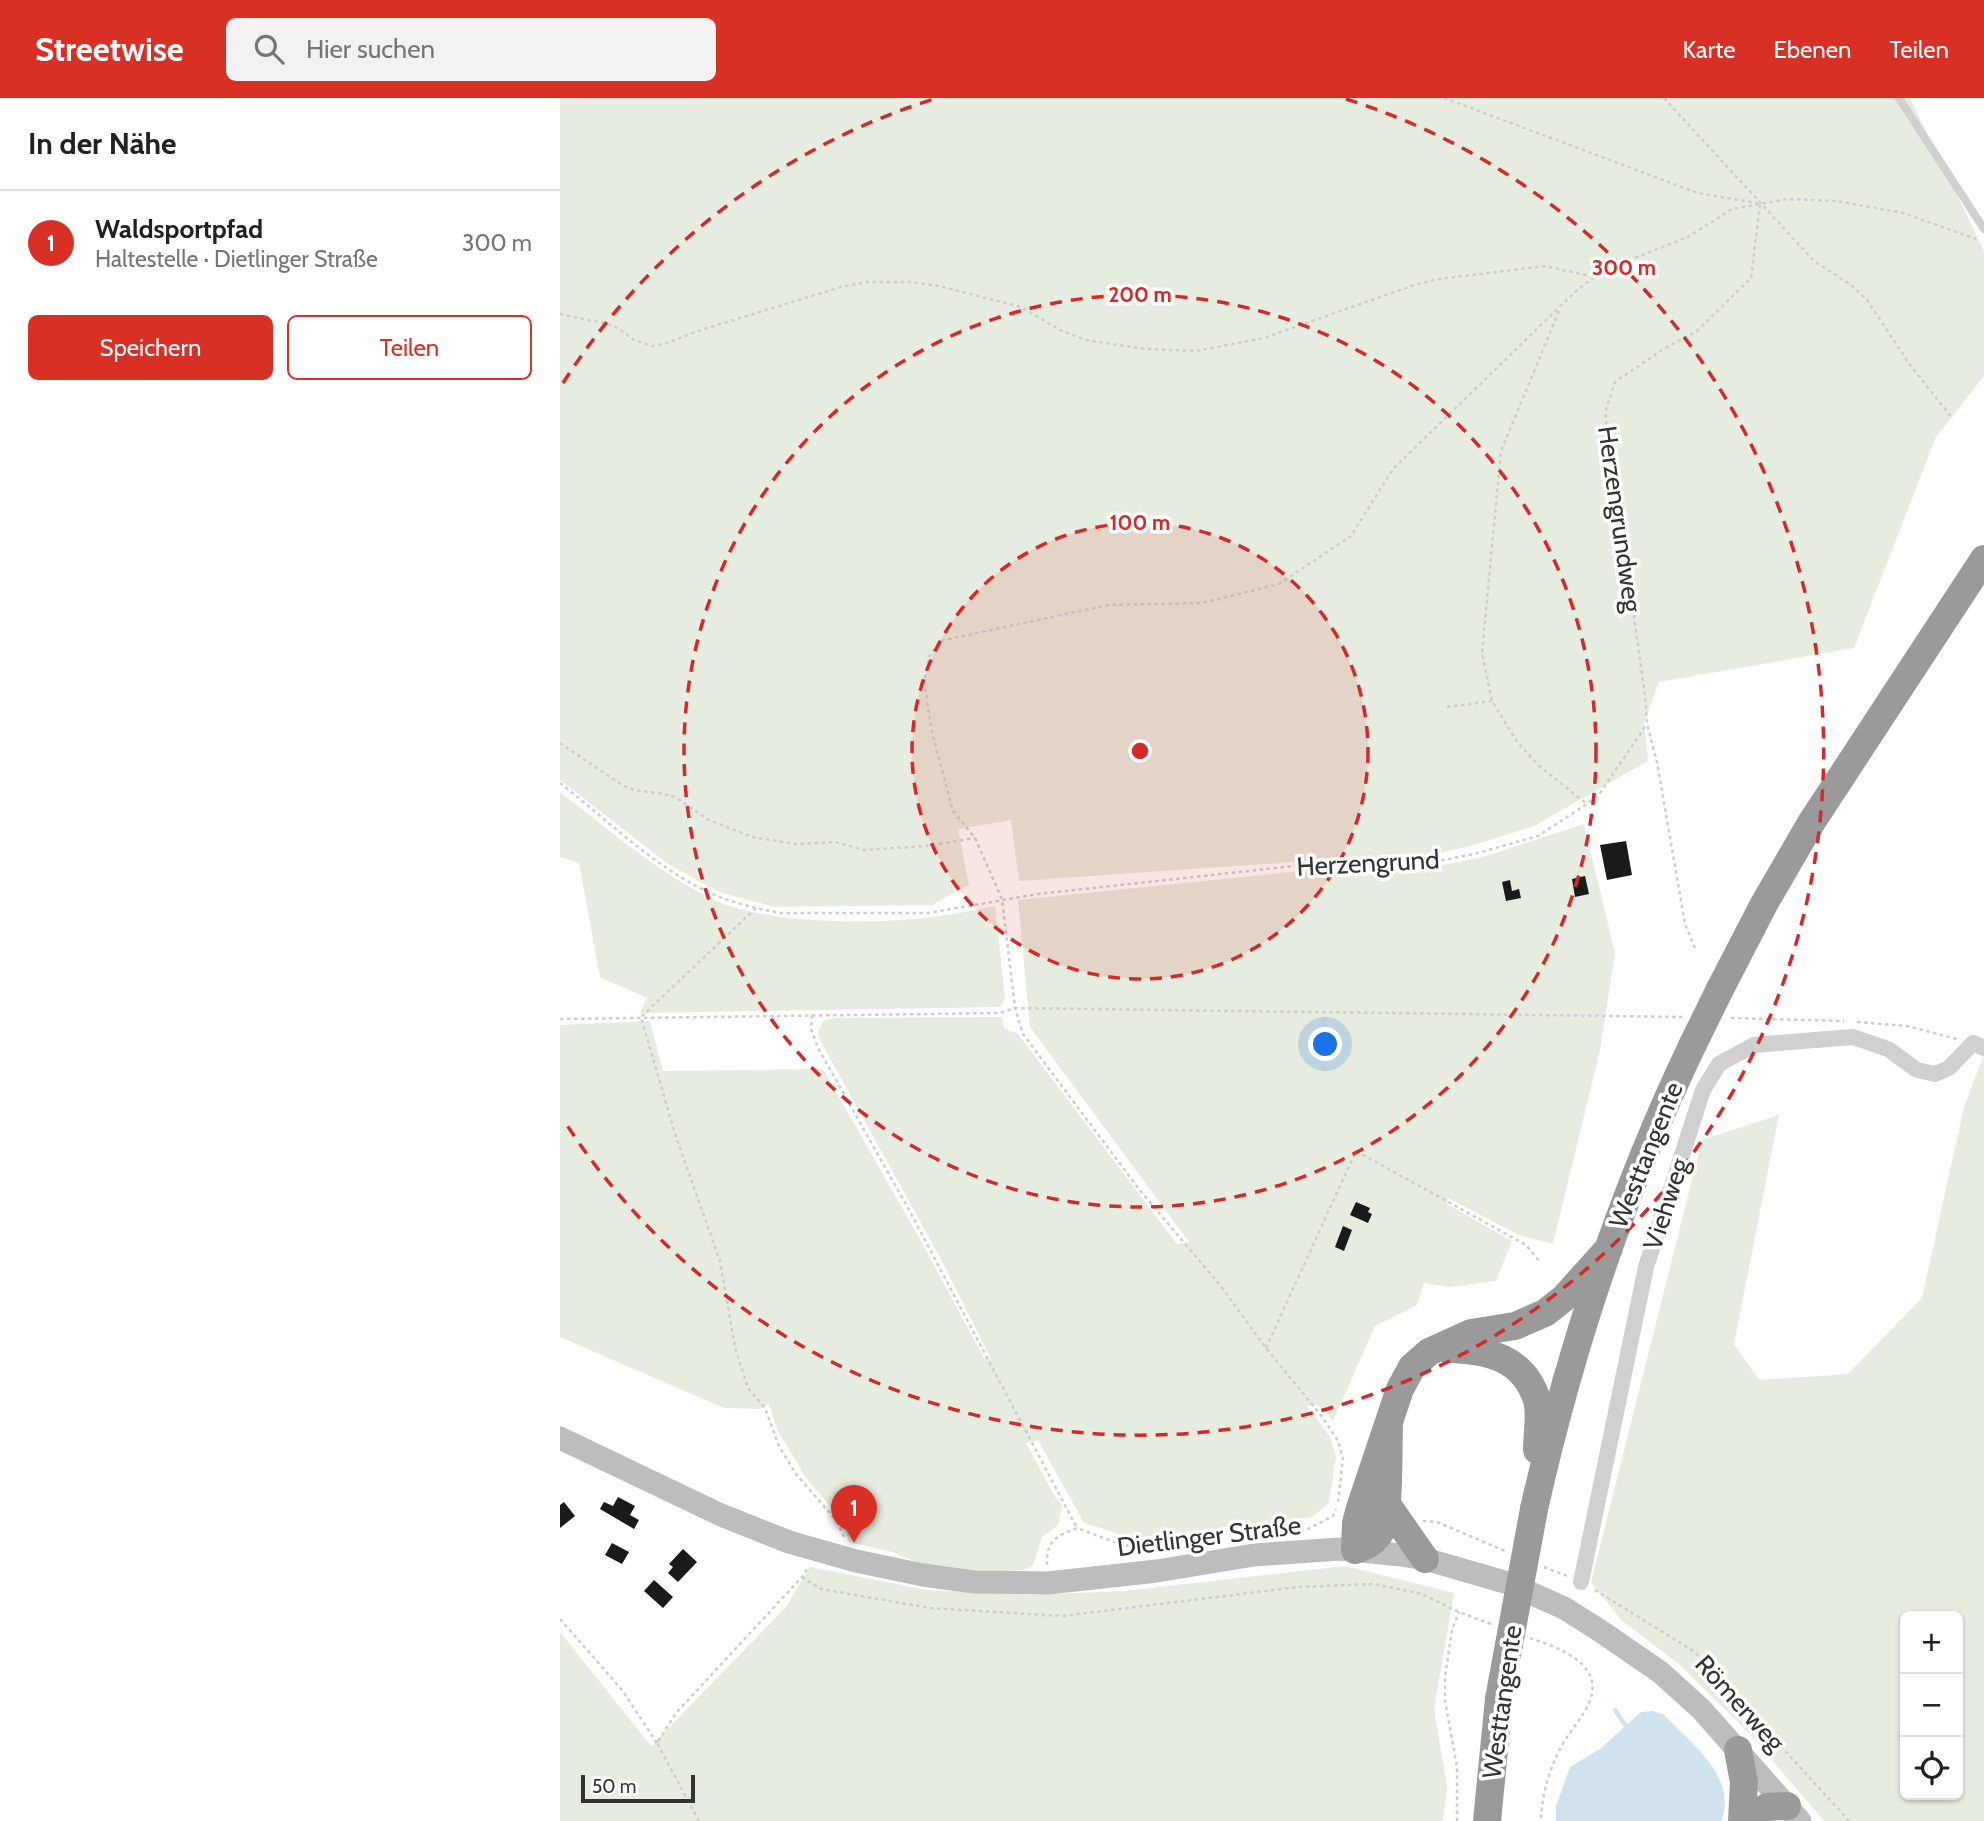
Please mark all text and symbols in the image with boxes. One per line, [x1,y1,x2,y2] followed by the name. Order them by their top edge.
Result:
[226,18,716,81] search box
[35,29,184,69] text: Streetwise
[250,30,288,68] icon: search
[306,33,435,65] text: Hier suchen
[1682,35,1735,64] text: Karte
[1773,35,1851,64] text: Ebenen
[1889,35,1949,64] text: Teilen
[28,125,177,162] text: In der Nähe
[95,213,263,245] text: Waldsportpfad
[47,229,55,257] text: 1
[462,229,532,257] text: 300 m
[95,245,378,273] text: Haltestelle · Dietlinger Straße
[1592,255,1656,280] text: 300 m
[1108,282,1172,307] text: 200 m
[28,315,273,380] button: Speichern
[287,315,532,380] button: Teilen
[1591,424,1649,615] street label: Herzengrundweg
[1110,510,1170,535] text: 100 m
[1128,739,1152,763] centre of rings
[1296,843,1440,883] street label: Herzengrund
[1308,1027,1342,1061] your location
[1602,1077,1690,1233] street label: Westtangente
[1636,1153,1696,1254] street label: Viehweg
[831,1485,877,1543] pin: 1
[1115,1509,1303,1563] street label: Dietlinger Straße
[1900,1611,1963,1800] map controls
[1900,1611,1963,1674] button: +
[1475,1623,1529,1781] street label: Westtangente
[1688,1648,1792,1759] street label: Römerweg
[1900,1674,1963,1737] button: −
[1900,1737,1963,1800] button: locate
[581,1772,695,1804] scale bar
[592,1775,636,1798] text: 50 m

